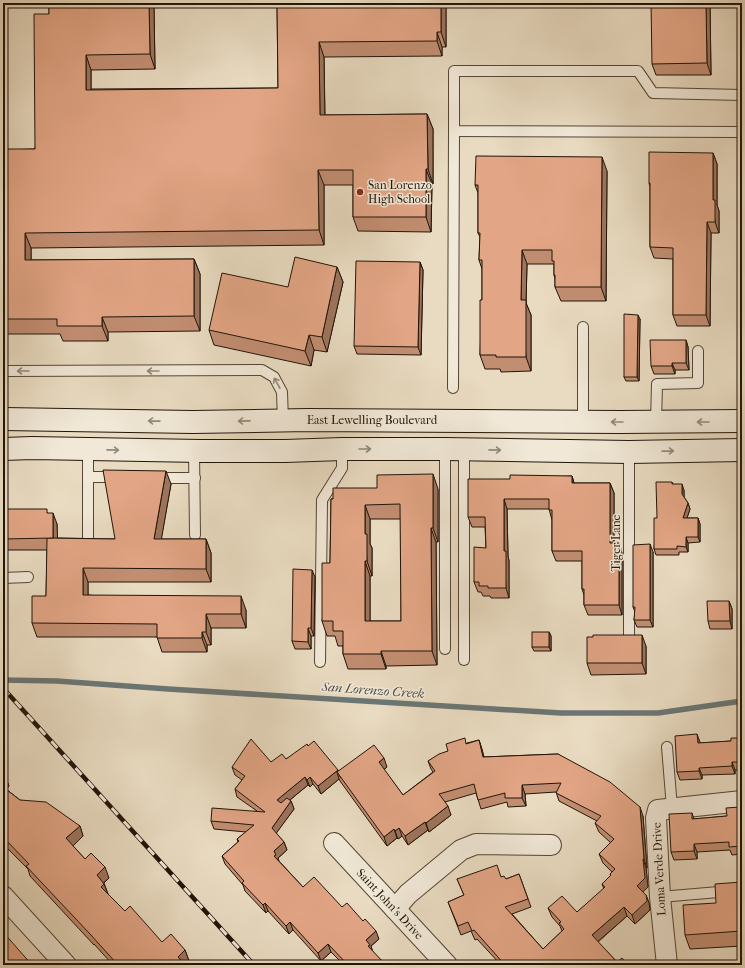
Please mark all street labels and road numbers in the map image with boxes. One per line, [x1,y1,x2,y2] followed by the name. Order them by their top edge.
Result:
[307,413,438,427] street label: East Lewelling Boulevard
[609,514,623,572] street label: Tiger Lane
[650,822,668,916] street label: Loma Verde Drive
[354,866,426,942] street label: Saint John's Drive

